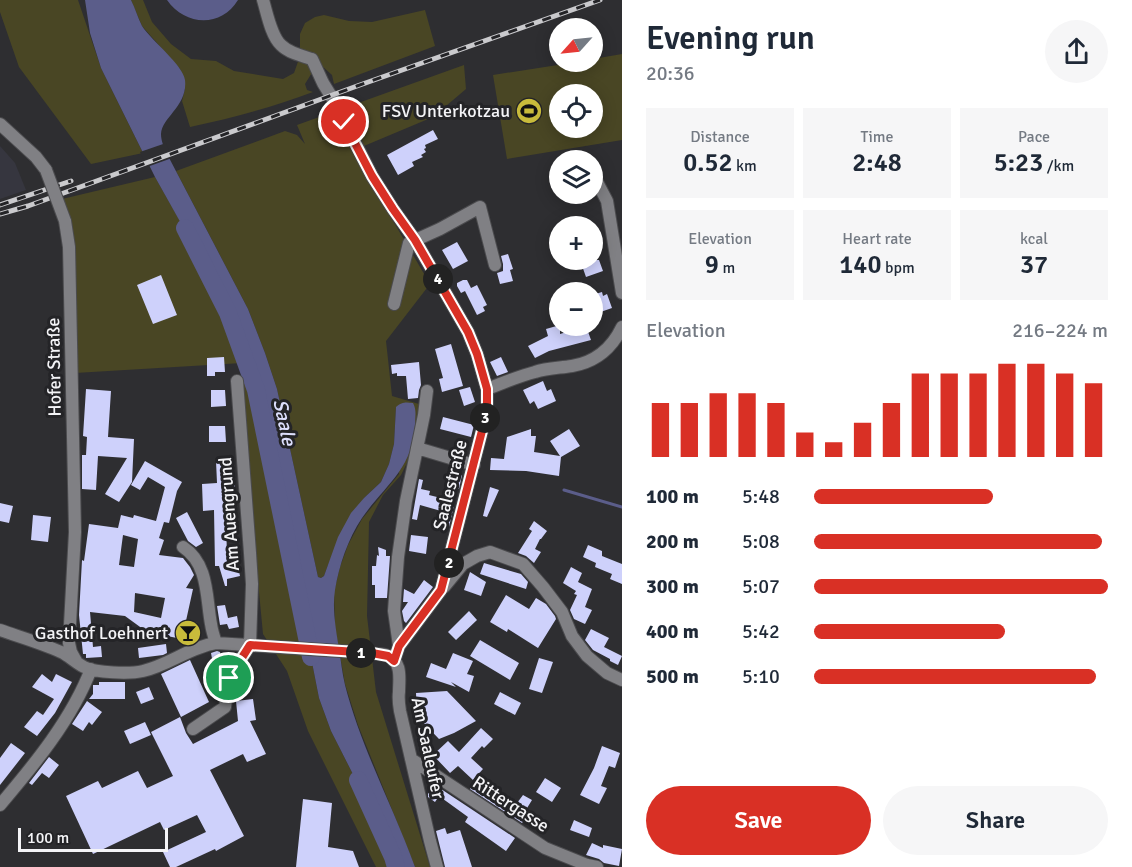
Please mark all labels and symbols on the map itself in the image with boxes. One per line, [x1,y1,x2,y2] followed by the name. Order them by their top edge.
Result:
[549,18,603,72] north arrow
[318,96,369,147] pin
[514,96,544,126] sports icon: FSV Unterkotzau
[382,100,510,122] place label: FSV Unterkotzau
[423,264,453,294] pin: 4
[42,317,66,417] street label: Hofer Straße
[267,396,302,449] water label: Saale
[470,403,500,433] pin: 3
[428,437,472,533] street label: Saalestraße
[214,456,244,572] street label: Am Auengrund
[434,548,464,578] pin: 2
[173,618,203,648] bar icon: Gasthof Loehnert
[35,622,168,644] place label: Gasthof Loehnert
[346,638,376,668] pin: 1
[203,652,254,703] pin
[407,695,450,801] street label: Am Saaleufer
[469,771,553,837] street label: Rittergasse
[18,825,168,852] scale bar

